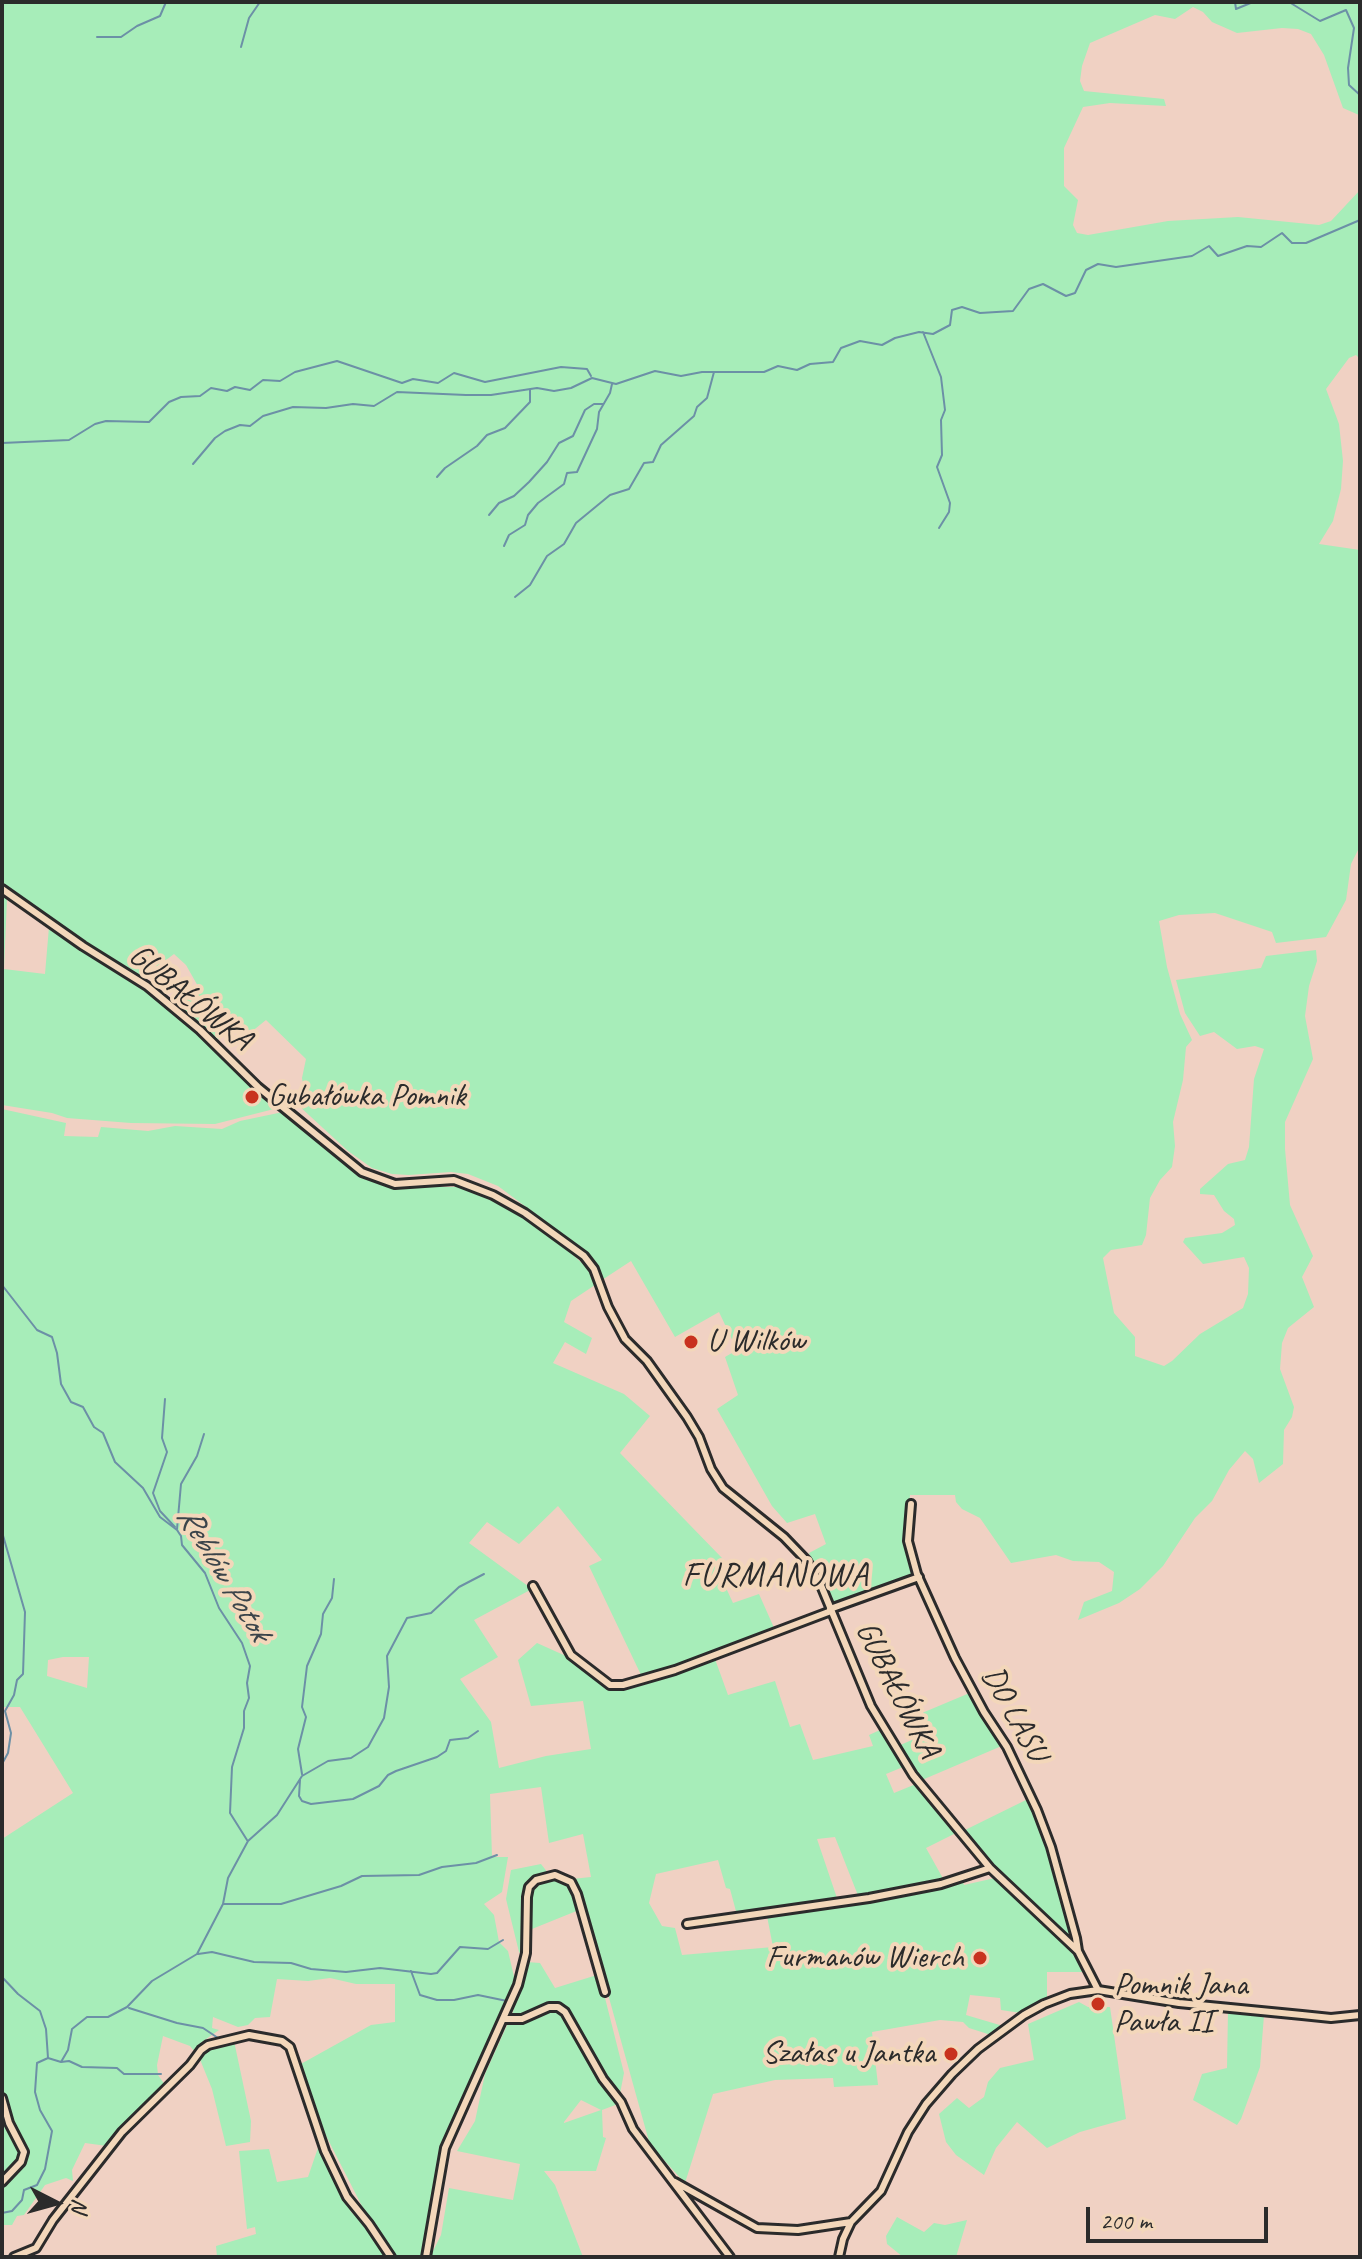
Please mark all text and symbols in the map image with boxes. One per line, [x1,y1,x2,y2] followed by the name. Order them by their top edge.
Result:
[121,937,259,1059] street label: GUBAŁÓWKA
[268,1078,465,1116] place label: Gubałówka Pomnik
[243,1088,261,1106] marker: Gubałówka Pomnik
[707,1323,805,1361] place label: U Wilków
[682,1333,700,1351] marker: U Wilków
[167,1499,279,1649] water label: Reblów Potok
[683,1556,869,1596] district label: FURMANOWA
[846,1616,948,1764] street label: GUBAŁÓWKA
[972,1660,1056,1768] street label: DO LASU
[766,1939,964,1977] place label: Furmanów Wierch
[971,1949,989,1967] marker: Furmanów Wierch
[1114,1967,1248,2042] place label: Pomnik Jana Pawła II
[1089,1995,1107,2013] marker: Pomnik Jana Pawła II
[762,2035,935,2073] place label: Szałas u Jantka
[942,2045,960,2063] marker: Szałas u Jantka
[16,2163,96,2243] north arrow
[1090,2191,1272,2241] scale bar
[65,2197,95,2214] text: N
[1100,2206,1152,2236] text: 200 m

